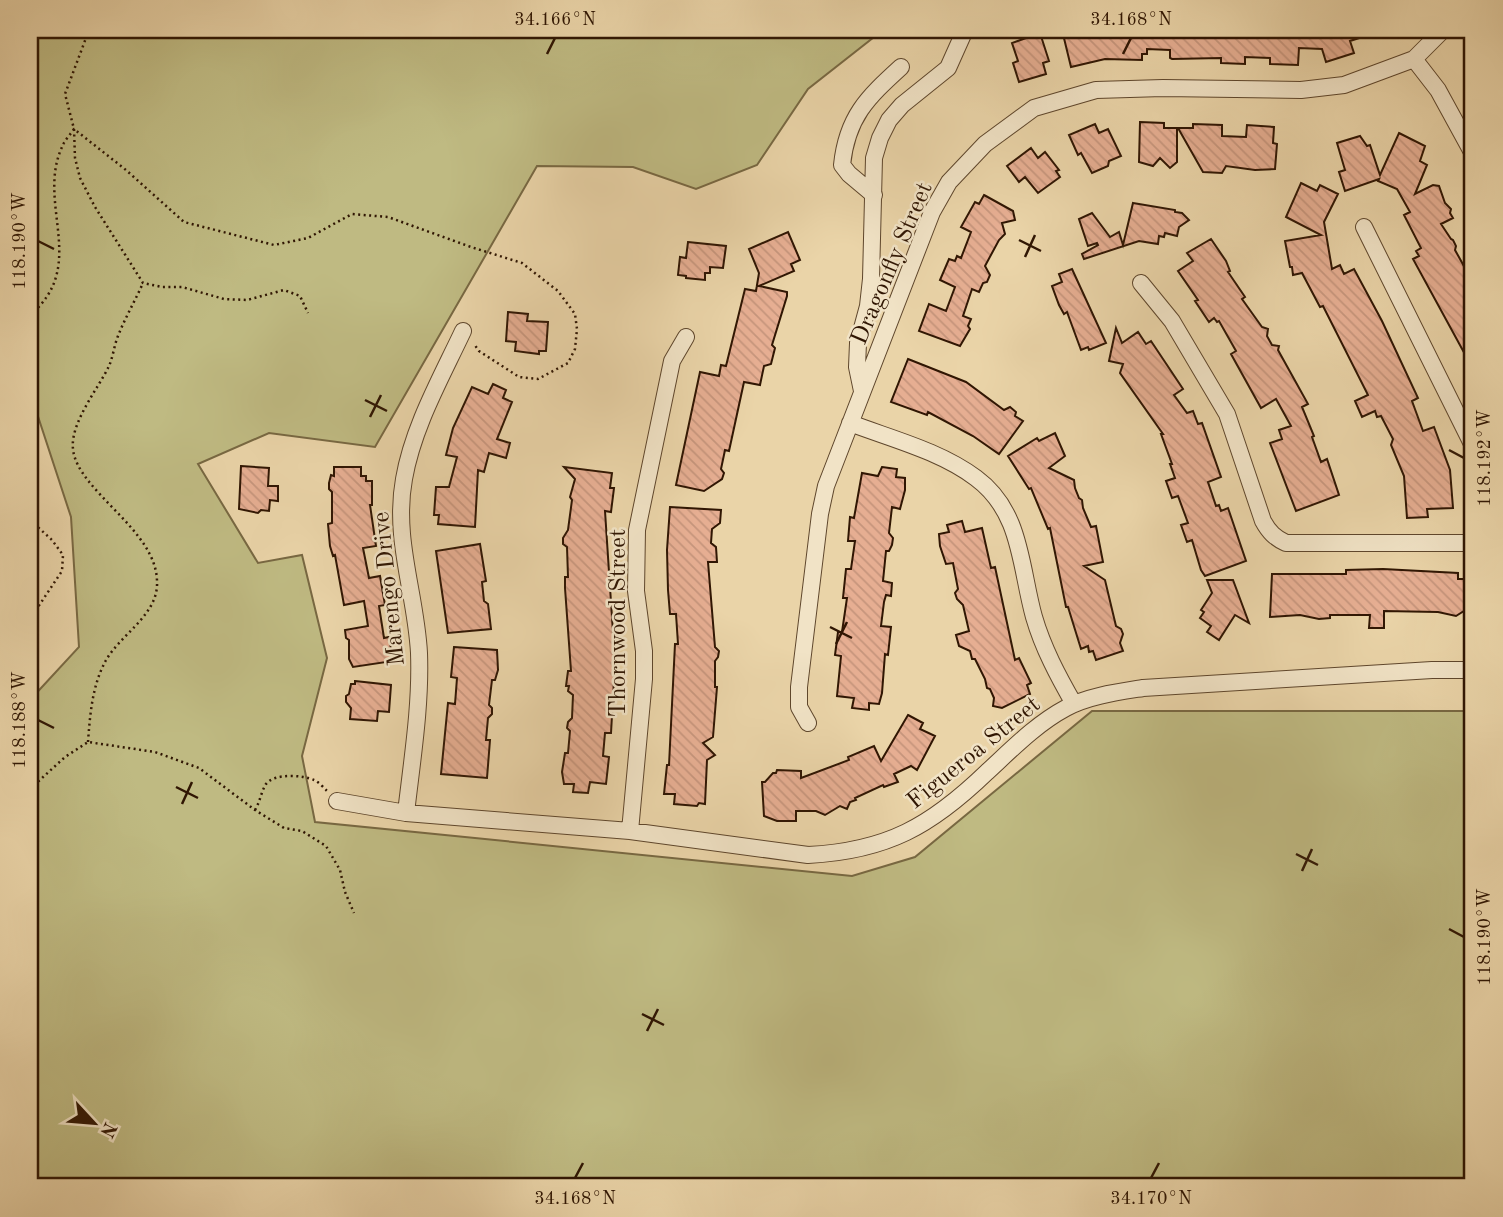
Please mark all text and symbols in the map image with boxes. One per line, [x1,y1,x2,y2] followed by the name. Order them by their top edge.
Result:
[514,11,596,29] text: 34.166°N
[1090,11,1172,29] text: 34.168°N
[848,179,938,349] street label: Dragonfly Street
[11,192,29,290] text: 118.190°W
[1476,409,1494,507] text: 118.192°W
[370,510,410,667] street label: Marengo Drive
[607,528,631,718] street label: Thornwood Street
[11,671,29,769] text: 118.188°W
[903,693,1045,814] street label: Figueroa Street
[1476,888,1494,986] text: 118.190°W
[60,1088,130,1158] north arrow
[95,1119,119,1140] text: N
[534,1190,616,1208] text: 34.168°N
[1110,1190,1192,1208] text: 34.170°N

